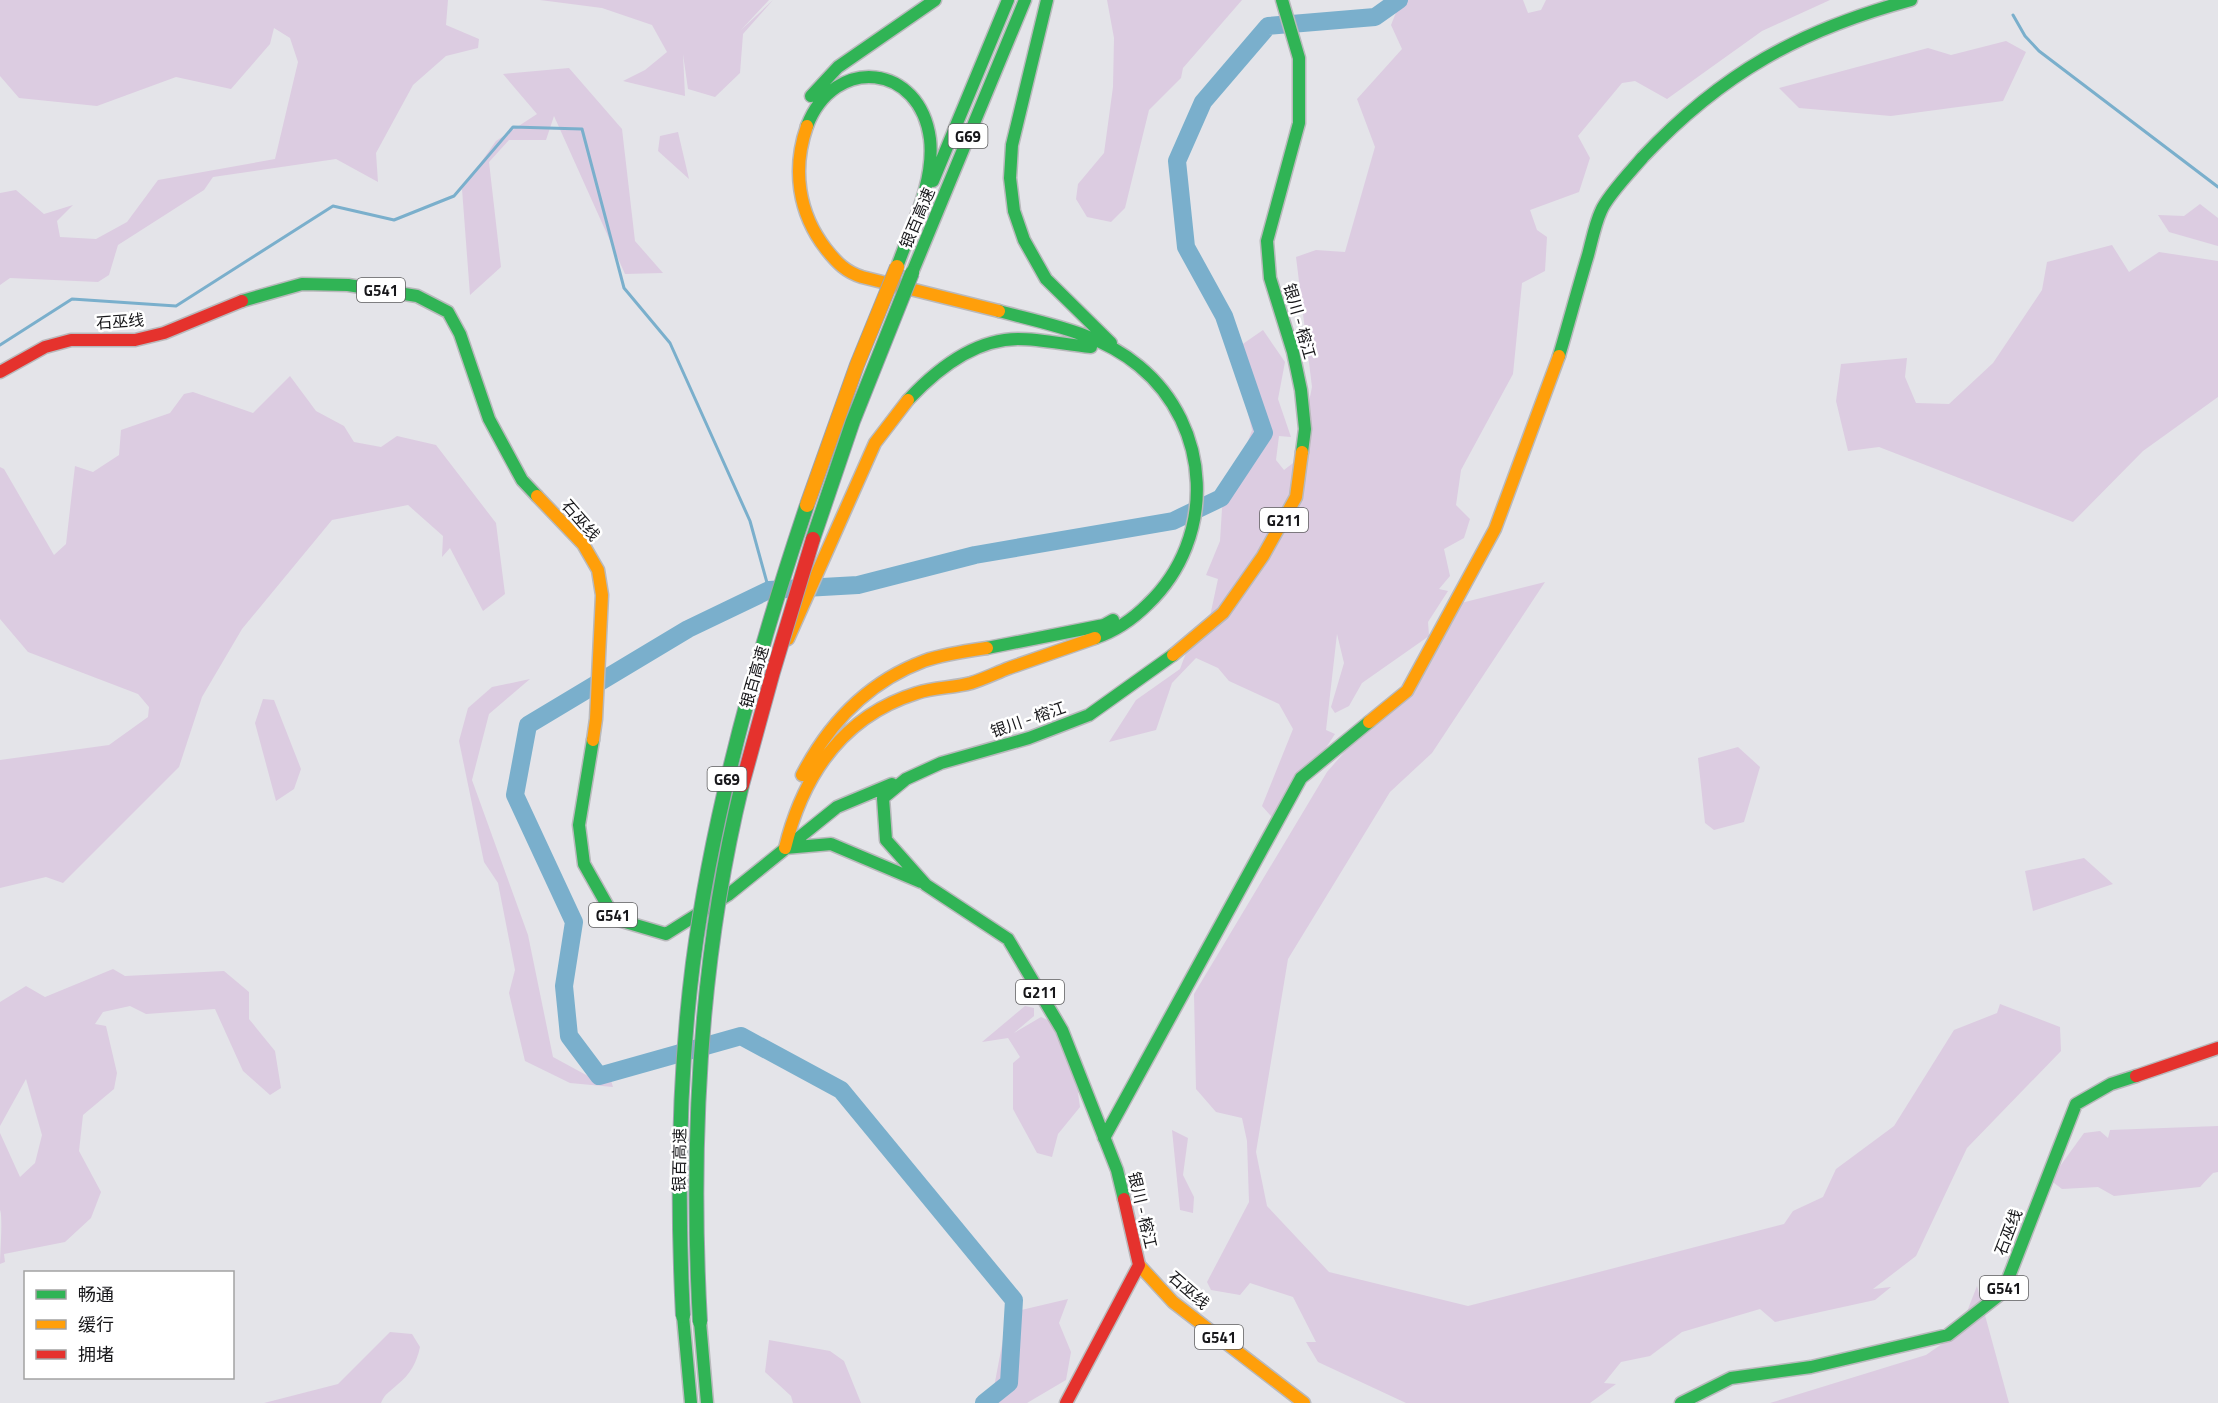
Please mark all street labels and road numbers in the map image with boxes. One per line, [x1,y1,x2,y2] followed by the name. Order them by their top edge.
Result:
[948,124,988,148] road number: G69
[893,184,941,252] street label: 银百高速
[357,278,405,302] road number: G541
[1278,280,1322,362] street label: 银川 - 榕江
[95,307,145,335] street label: 石巫线
[556,494,606,546] street label: 石巫线
[1260,508,1308,532] road number: G211
[734,643,774,711] street label: 银百高速
[987,695,1069,743] street label: 银川 - 榕江
[708,767,746,791] road number: G69
[589,903,637,927] road number: G541
[1016,980,1064,1004] road number: G211
[666,1128,692,1192] street label: 银百高速
[1123,1169,1163,1251] street label: 银川 - 榕江
[1988,1205,2028,1259] street label: 石巫线
[1163,1265,1215,1315] street label: 石巫线
[1980,1276,2028,1300] road number: G541
[1195,1325,1243,1349] road number: G541

